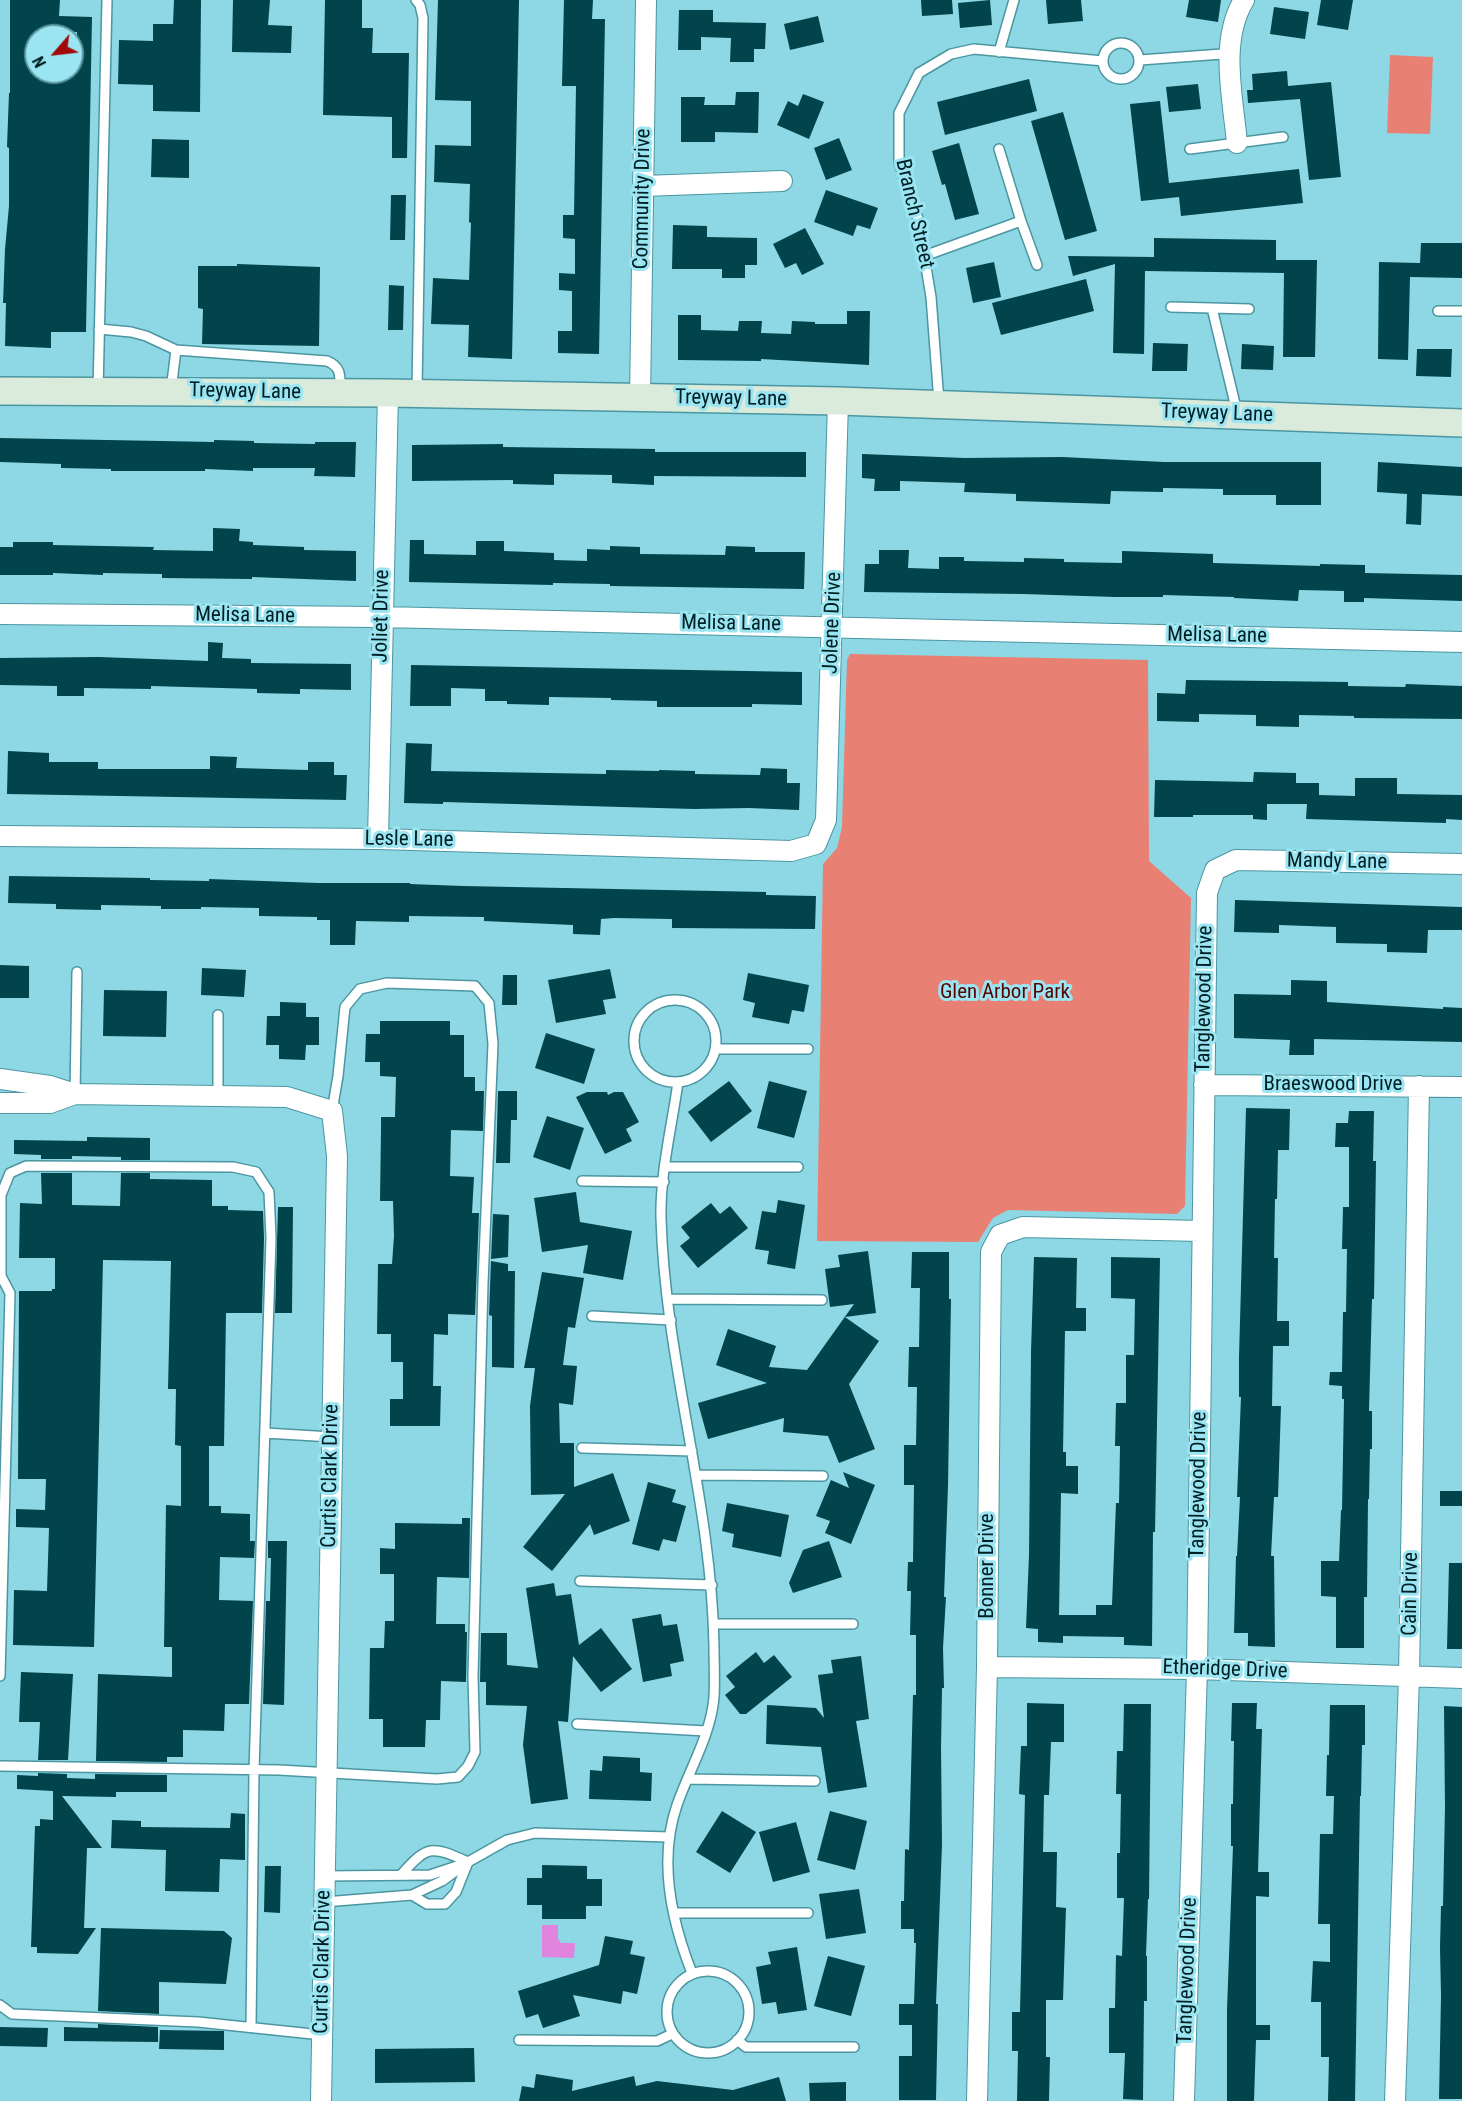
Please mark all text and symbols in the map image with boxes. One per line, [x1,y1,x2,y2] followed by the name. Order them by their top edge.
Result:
[24,24,84,84] north arrow
[29,53,50,71] text: N
[629,128,657,270] street label: Community Drive
[889,157,939,271] street label: Branch Street
[189,378,301,406] street label: Treyway Lane
[675,385,787,413] street label: Treyway Lane
[1161,399,1273,429] street label: Treyway Lane
[369,569,395,663] street label: Joliet Drive
[819,572,847,674] street label: Jolene Drive
[195,603,295,629] street label: Melisa Lane
[681,611,781,637] street label: Melisa Lane
[1167,623,1267,649] street label: Melisa Lane
[364,827,454,853] street label: Lesle Lane
[1287,849,1387,875] street label: Mandy Lane
[1191,925,1219,1073] street label: Tanglewood Drive
[940,980,1070,1006] park label: Glen Arbor Park
[1264,1072,1402,1098] street label: Braeswood Drive
[317,1404,345,1548] street label: Curtis Clark Drive
[1185,1411,1213,1559] street label: Tanglewood Drive
[975,1513,1001,1619] street label: Bonner Drive
[1398,1552,1424,1636] street label: Cain Drive
[1162,1655,1288,1685] street label: Etheridge Drive
[309,1890,337,2034] street label: Curtis Clark Drive
[1173,1897,1203,2045] street label: Tanglewood Drive

